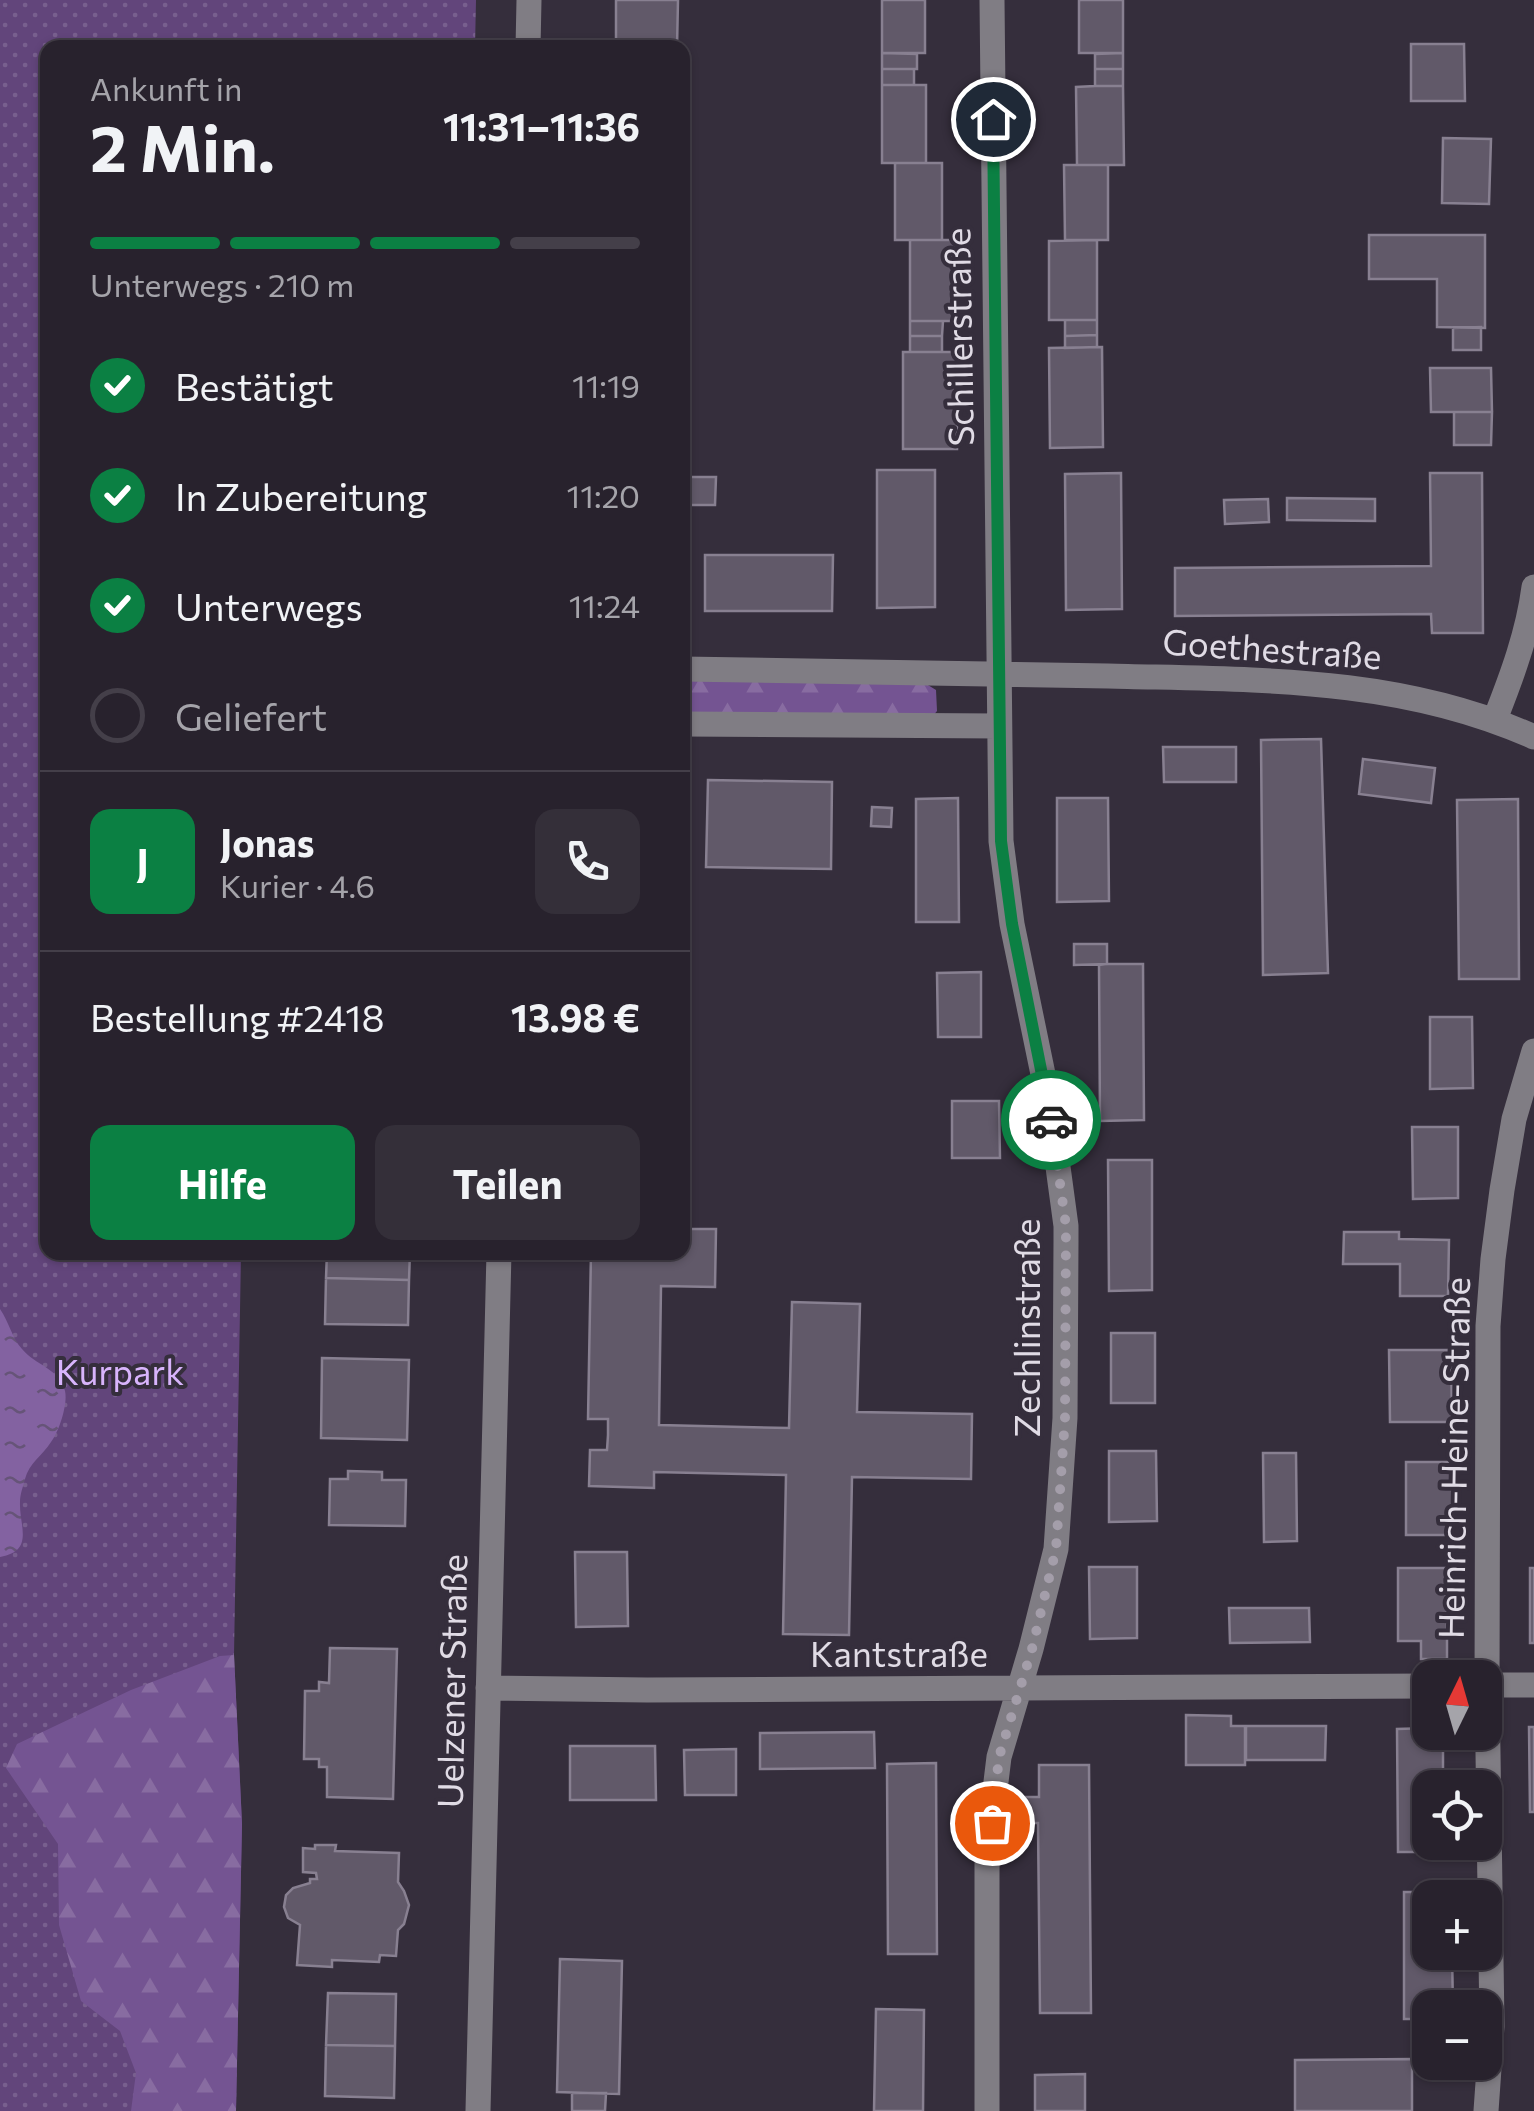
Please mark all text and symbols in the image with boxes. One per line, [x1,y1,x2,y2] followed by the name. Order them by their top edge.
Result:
[90,68,242,108] text: Ankunft in
[951,77,1036,162] pin
[966,92,1021,147] icon: home
[443,102,640,149] text: 11:31–11:36
[90,106,275,185] text: 2 Min.
[934,228,981,447] street label: Schillerstraße
[90,264,354,304] text: Unterwegs · 210 m
[90,358,145,413] icon: check
[175,362,334,409] text: Bestätigt
[572,365,640,405] text: 11:19
[90,468,145,523] icon: check
[175,472,427,519] text: In Zubereitung
[567,475,640,515] text: 11:20
[90,578,145,633] icon: check
[175,582,363,629] text: Unterwegs
[569,585,640,625] text: 11:24
[1161,618,1383,677] street label: Goethestraße
[175,692,327,739] text: Geliefert
[535,809,640,914] button: phone
[220,818,315,865] text: Jonas
[136,838,149,885] text: J
[220,865,375,905] text: Kurier · 4.6
[90,993,385,1040] text: Bestellung #2418
[511,993,640,1040] text: 13.98 €
[1001,1070,1101,1170] courier
[1024,1093,1079,1148] icon: car
[90,1125,355,1240] button: Hilfe
[375,1125,640,1240] button: Teilen
[1004,1218,1047,1438] street label: Zechlinstraße
[1428,1277,1477,1639] street label: Heinrich-Heine-Straße
[56,1349,184,1392] park label: Kurpark
[427,1554,474,1808] street label: Uelzener Straße
[810,1631,988,1674] street label: Kantstraße
[1412,1660,1502,1750] north arrow
[1412,1660,1502,2080] map controls
[1412,1770,1502,1860] button: locate
[950,1781,1035,1866] pin
[965,1796,1020,1851] icon: bag
[1412,1880,1502,1970] button: +
[1412,1990,1502,2080] button: −

